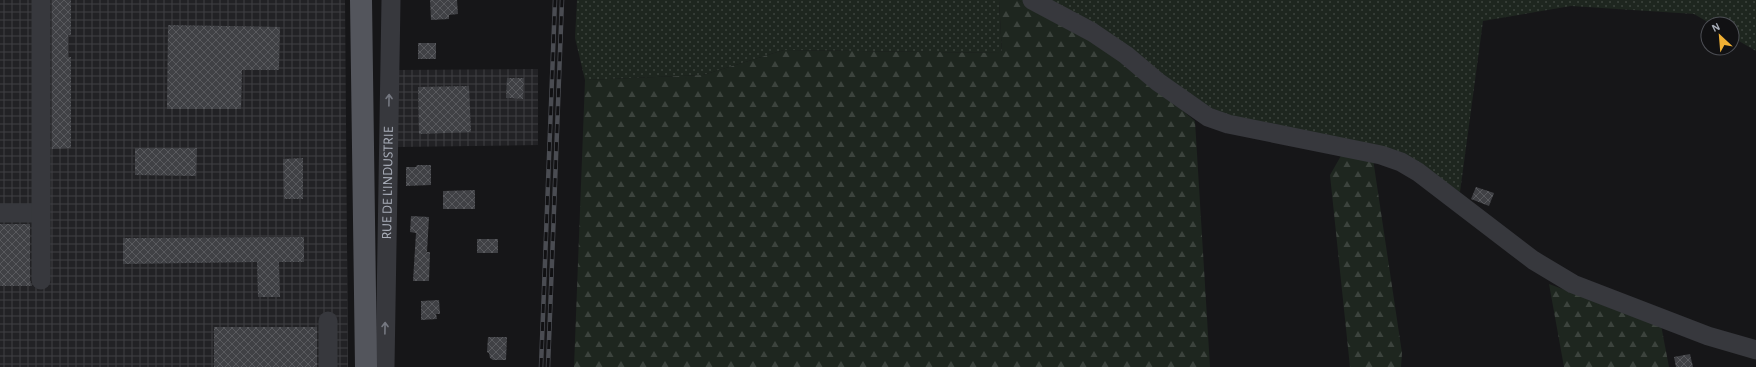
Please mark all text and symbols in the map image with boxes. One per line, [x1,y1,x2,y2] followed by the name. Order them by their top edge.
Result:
[1700,16,1740,56] north arrow
[1710,21,1722,34] text: N
[385,94,393,107] one-way arrow
[380,126,396,240] street label: RUE DE L'INDUSTRIE
[381,322,389,335] one-way arrow

